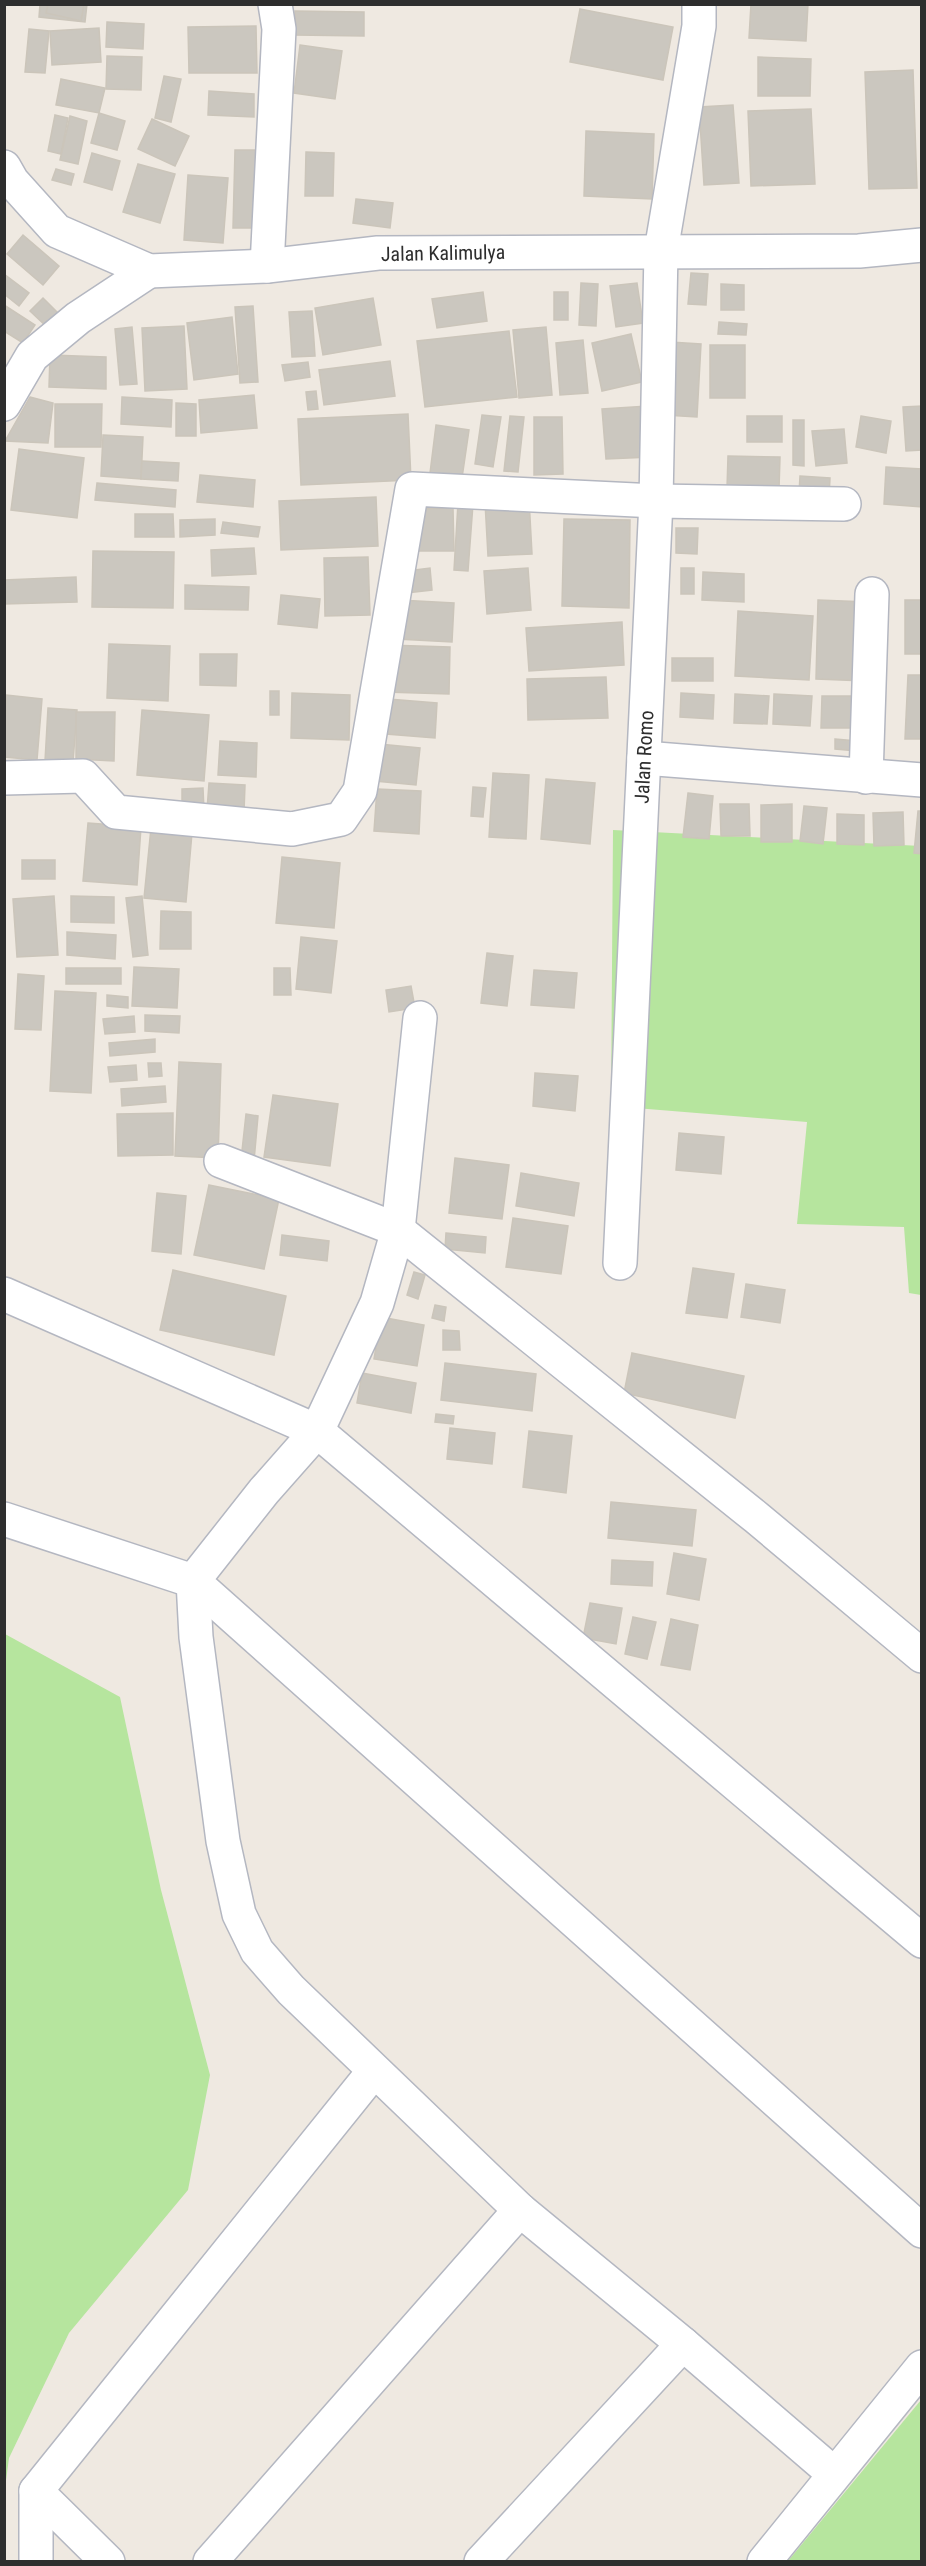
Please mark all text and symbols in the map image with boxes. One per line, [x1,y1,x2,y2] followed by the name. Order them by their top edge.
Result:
[381,240,505,266] street label: Jalan Kalimulya
[630,710,658,804] street label: Jalan Romo

